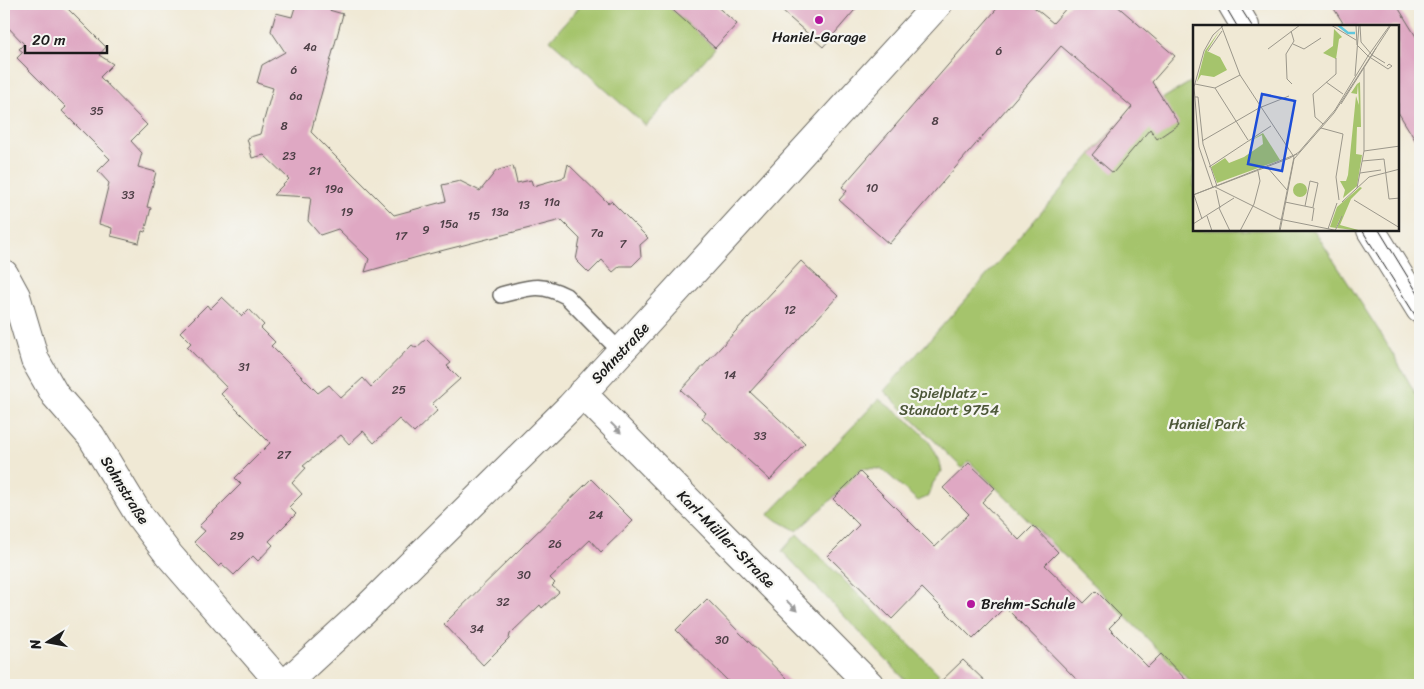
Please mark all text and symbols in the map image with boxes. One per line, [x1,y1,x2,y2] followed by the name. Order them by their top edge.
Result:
[813,14,825,26] marker: Haniel-Garage
[25,22,108,54] scale bar
[772,24,866,50] place label: Haniel-Garage
[1193,25,1399,231] inset map
[32,27,66,53] text: 20 m
[303,36,317,58] house number: 4a
[996,40,1003,62] house number: 6
[291,59,298,81] house number: 6
[290,85,302,107] house number: 6a
[90,100,104,122] house number: 35
[931,110,939,132] house number: 8
[280,115,288,137] house number: 8
[282,145,296,167] house number: 23
[309,160,321,182] house number: 21
[866,177,879,199] house number: 10
[325,178,343,200] house number: 19a
[121,184,135,206] house number: 33
[544,191,560,213] house number: 11a
[518,194,530,216] house number: 13
[341,201,353,223] house number: 19
[491,201,509,223] house number: 13a
[468,205,480,227] house number: 15
[440,213,458,235] house number: 15a
[422,219,430,241] house number: 9
[591,222,603,244] house number: 7a
[395,225,408,247] house number: 17
[620,233,628,255] house number: 7
[784,299,796,321] house number: 12
[584,316,656,390] street label: Sohnstraße
[238,356,250,378] house number: 31
[724,364,737,386] house number: 14
[392,379,406,401] house number: 25
[899,380,999,423] park label: Spielplatz - Standort 9754
[1169,411,1246,437] park label: Haniel Park
[610,422,622,434] one-way arrow
[753,425,767,447] house number: 33
[277,444,292,466] house number: 27
[94,450,156,530] street label: Sohnstraße
[670,483,782,595] street label: Karl-Müller-Straße
[589,504,604,526] house number: 24
[230,525,244,547] house number: 29
[548,533,562,555] house number: 26
[517,564,531,586] house number: 30
[496,591,510,613] house number: 32
[981,591,1076,617] place label: Brehm-Schule
[965,598,977,610] marker: Brehm-Schule
[786,600,798,612] one-way arrow
[22,616,72,666] north arrow
[470,618,485,640] house number: 34
[715,629,729,651] house number: 30
[22,637,49,653] text: N

